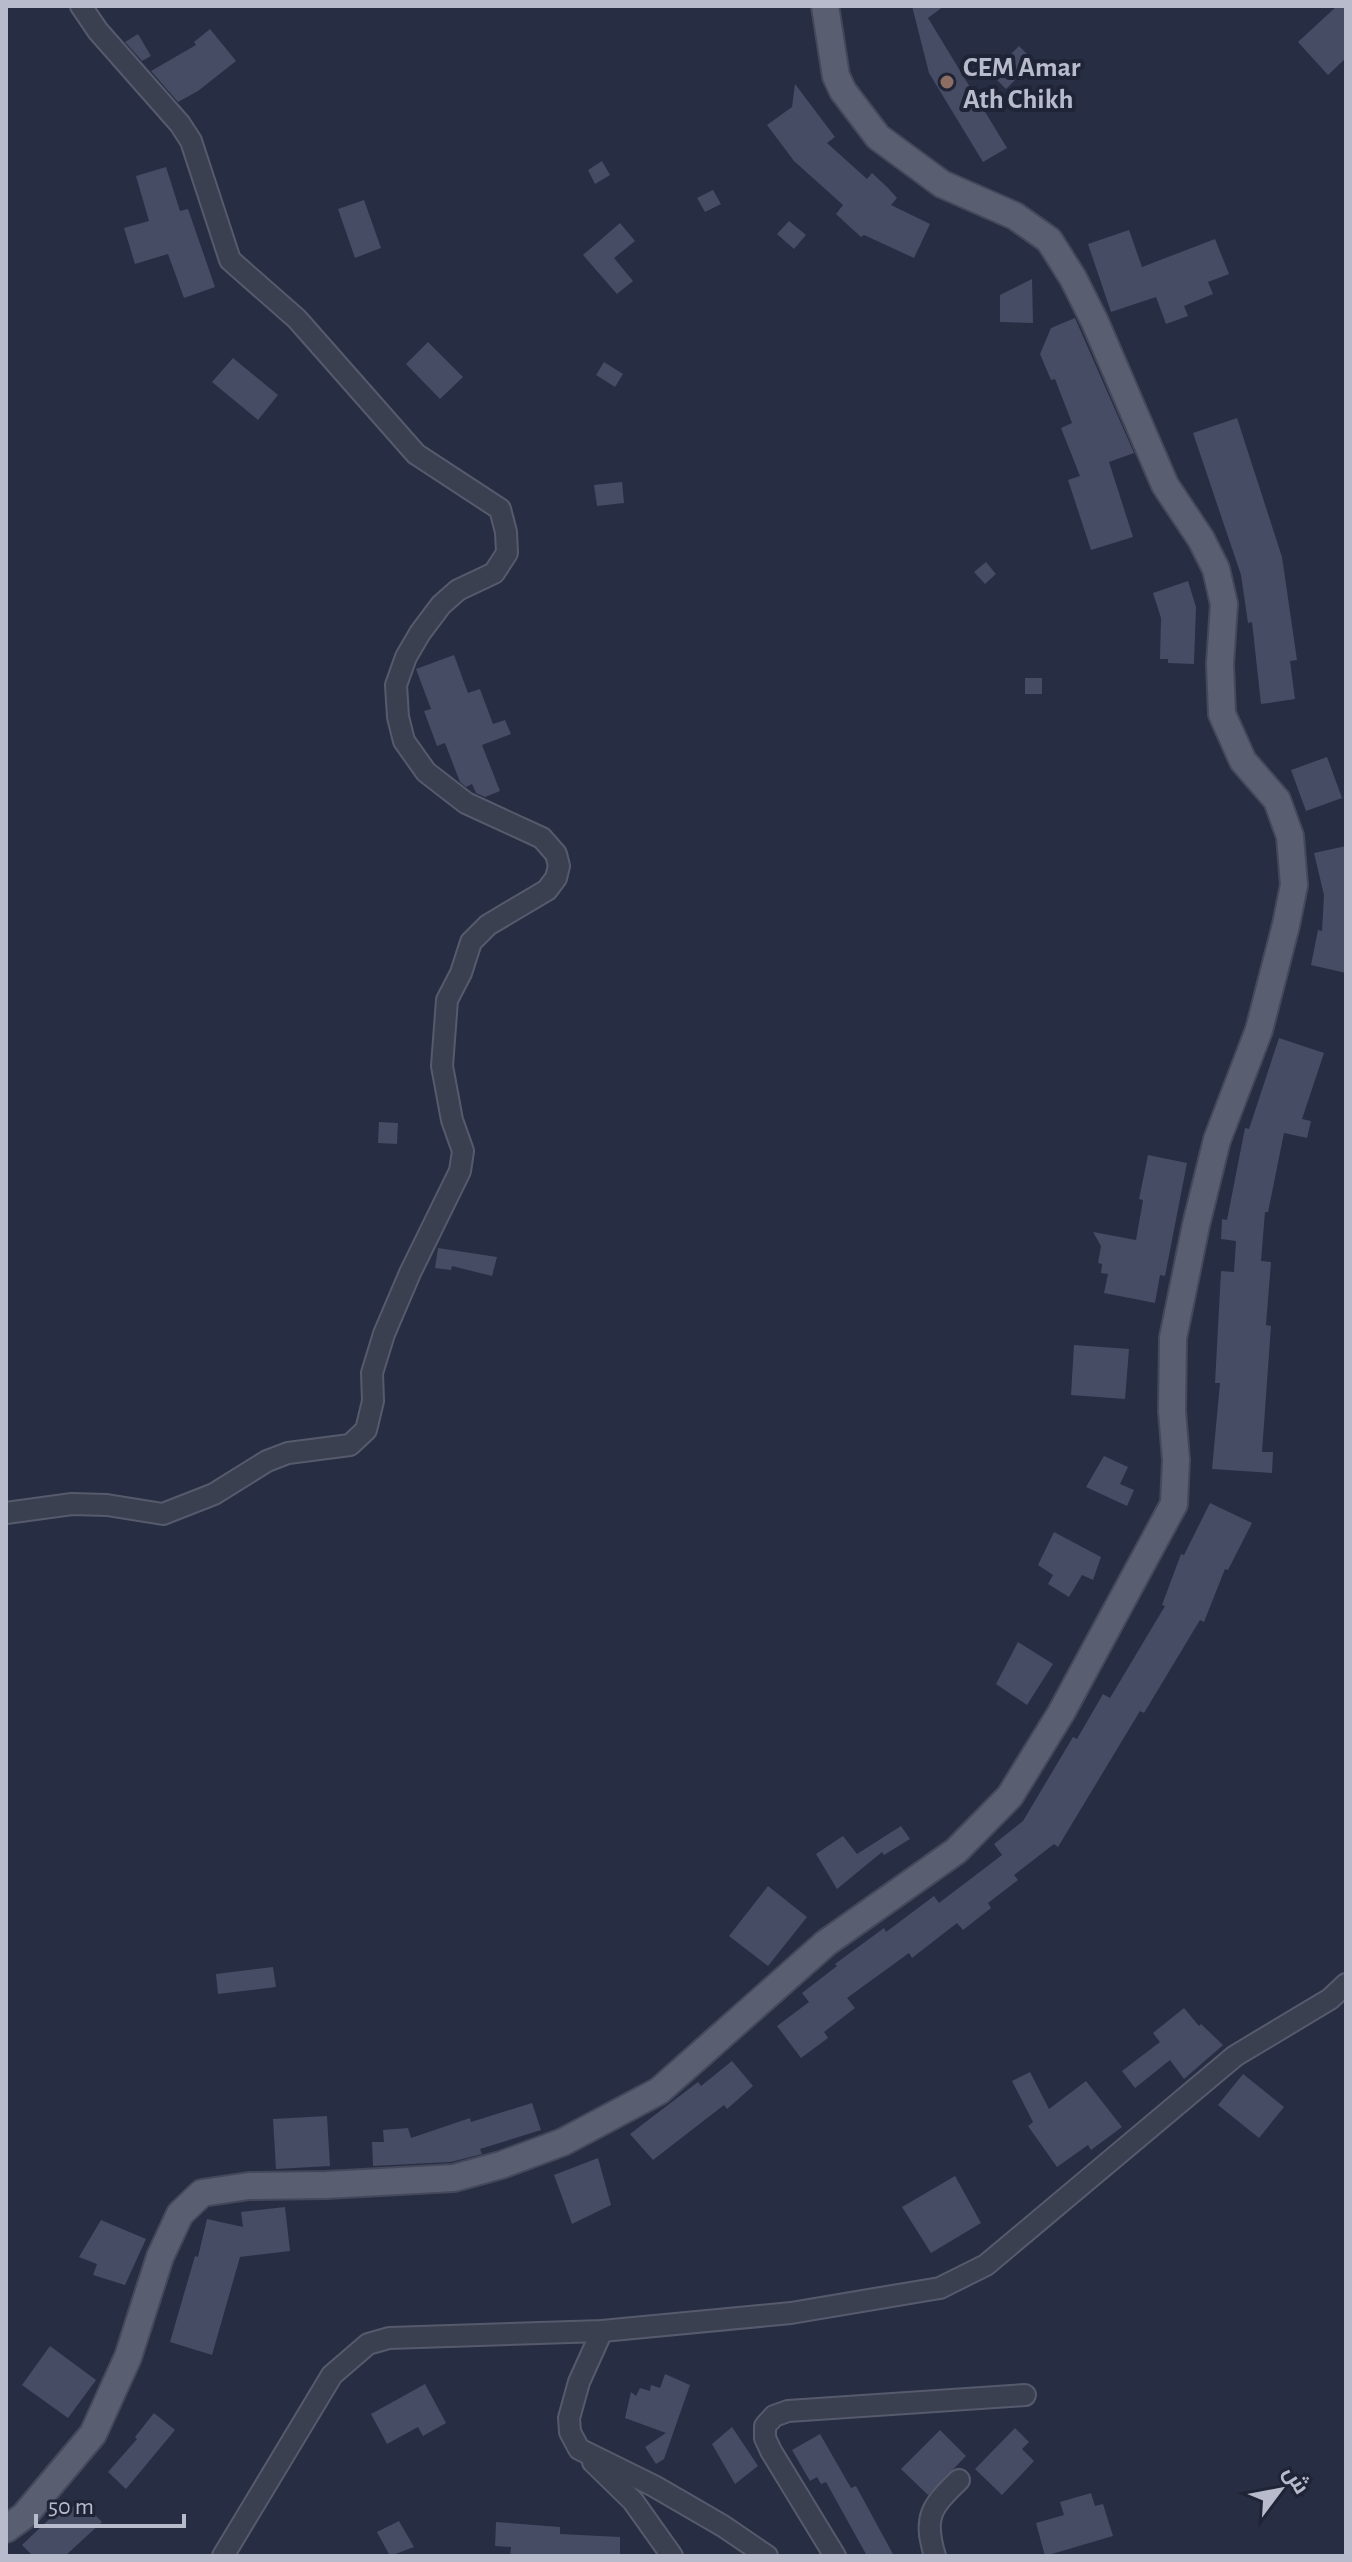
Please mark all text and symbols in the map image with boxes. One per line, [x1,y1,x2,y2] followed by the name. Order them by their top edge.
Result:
[963,54,1081,114] place label: CEM Amar Ath Chikh
[938,73,956,91] marker: CEM Amar Ath Chikh
[1240,2450,1320,2530] north arrow
[1278,2462,1314,2499] text: ش
[36,2478,184,2528] scale bar
[48,2495,94,2519] text: 50 m

